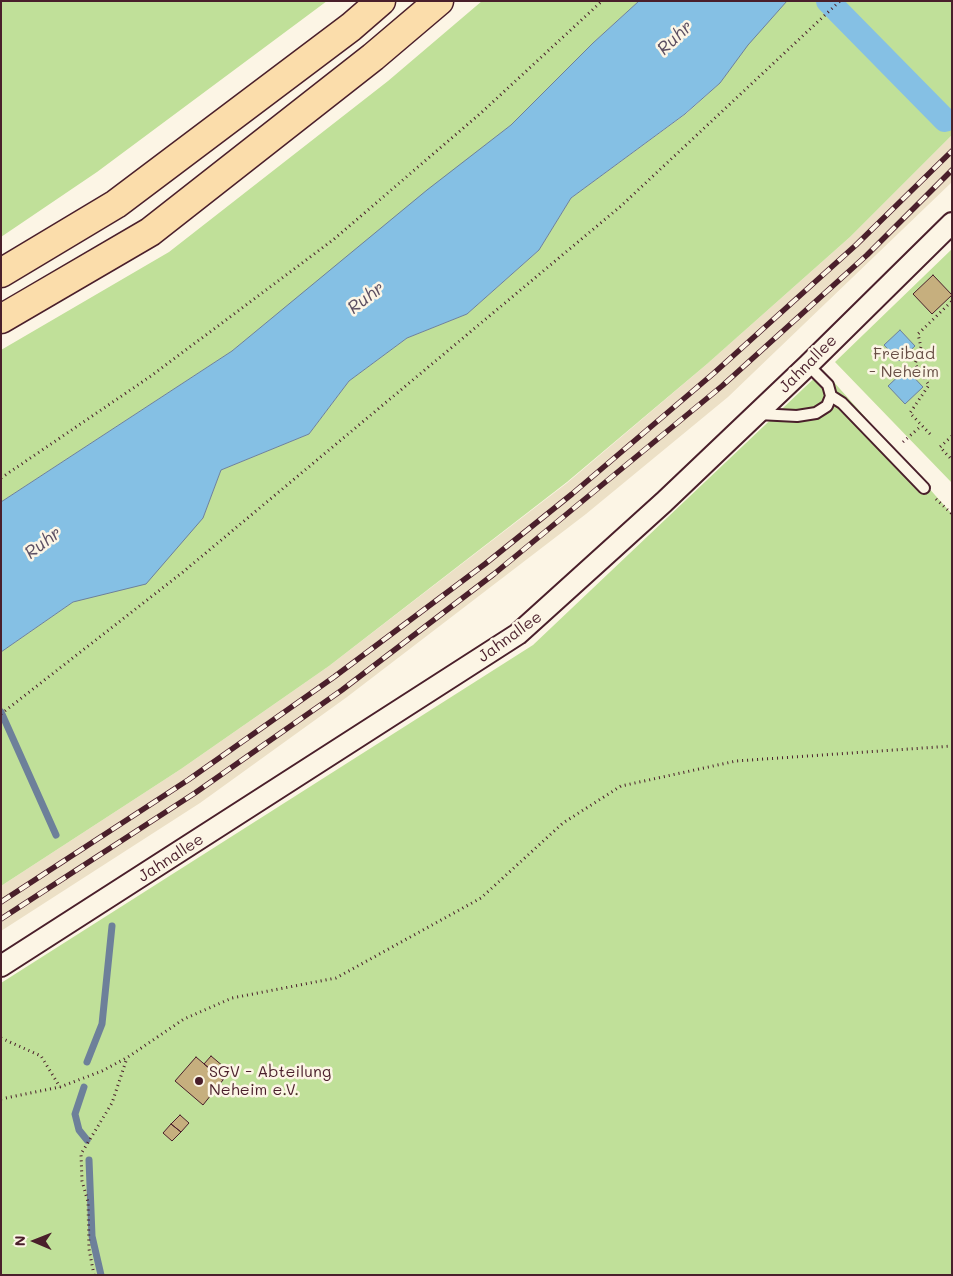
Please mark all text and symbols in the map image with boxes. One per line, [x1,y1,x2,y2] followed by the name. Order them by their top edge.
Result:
[653,16,697,60] water label: Ruhr
[343,277,389,319] water label: Ruhr
[775,331,841,397] street label: Jahnallee
[869,344,939,382] park label: Freibad - Neheim
[20,522,66,564] water label: Ruhr
[474,607,546,667] street label: Jahnallee
[135,830,207,886] street label: Jahnallee
[209,1062,331,1100] place label: SGV - Abteilung Neheim e.V.
[193,1075,205,1087] marker: SGV - Abteilung Neheim e.V.
[10,1216,60,1266] north arrow
[10,1235,29,1246] text: N

